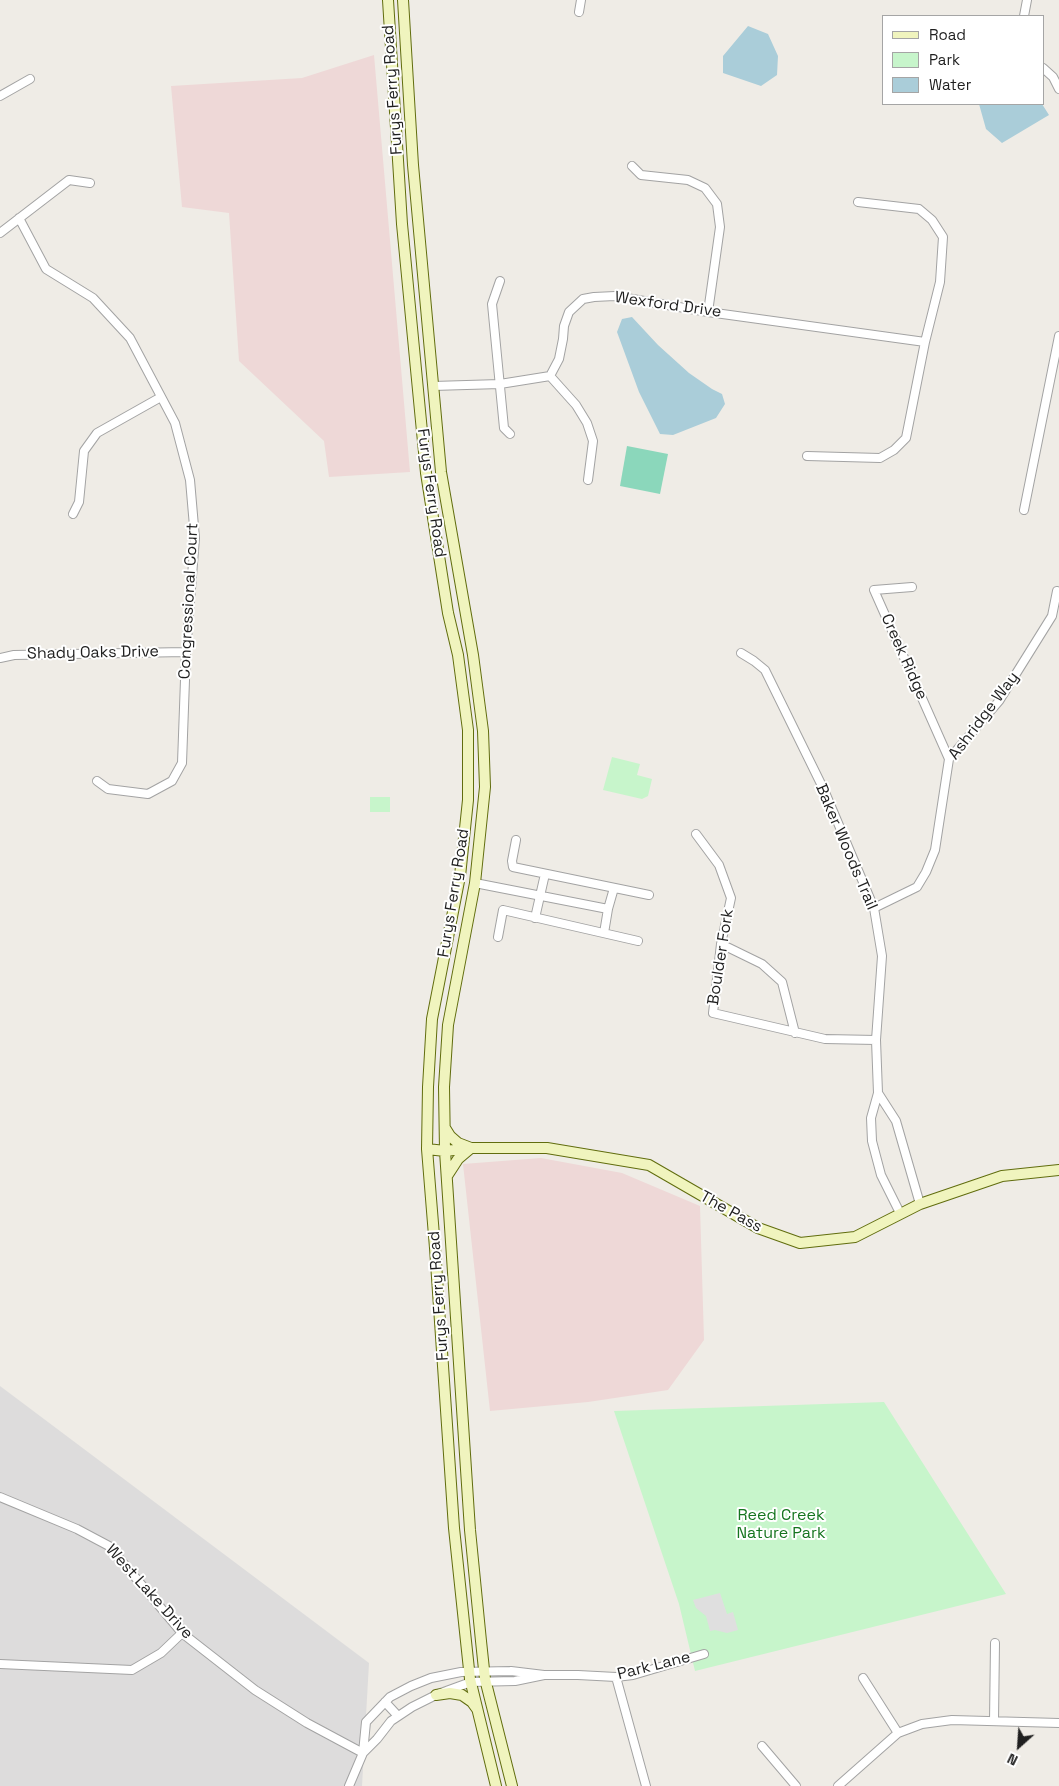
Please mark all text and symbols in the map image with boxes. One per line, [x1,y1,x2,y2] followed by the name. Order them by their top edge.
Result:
[882,15,1044,105] legend
[379,24,407,156] street label: Furys Ferry Road
[929,25,966,44] text: Road
[929,50,960,69] text: Park
[929,75,971,94] text: Water
[614,288,722,322] street label: Wexford Drive
[412,427,450,559] street label: Furys Ferry Road
[175,522,203,680] street label: Congressional Court
[877,611,931,703] street label: Creek Ridge
[27,642,159,664] street label: Shady Oaks Drive
[945,668,1023,764] street label: Ashridge Way
[811,781,881,913] street label: Baker Woods Trail
[434,827,474,959] street label: Furys Ferry Road
[704,908,738,1006] street label: Boulder Fork
[697,1187,765,1237] street label: The Pass
[425,1230,453,1362] street label: Furys Ferry Road
[736,1506,826,1544] park label: Reed Creek Nature Park
[101,1541,197,1643] street label: West Lake Drive
[615,1648,693,1684] street label: Park Lane
[994,1721,1044,1771] north arrow
[1004,1749,1021,1770] text: N

